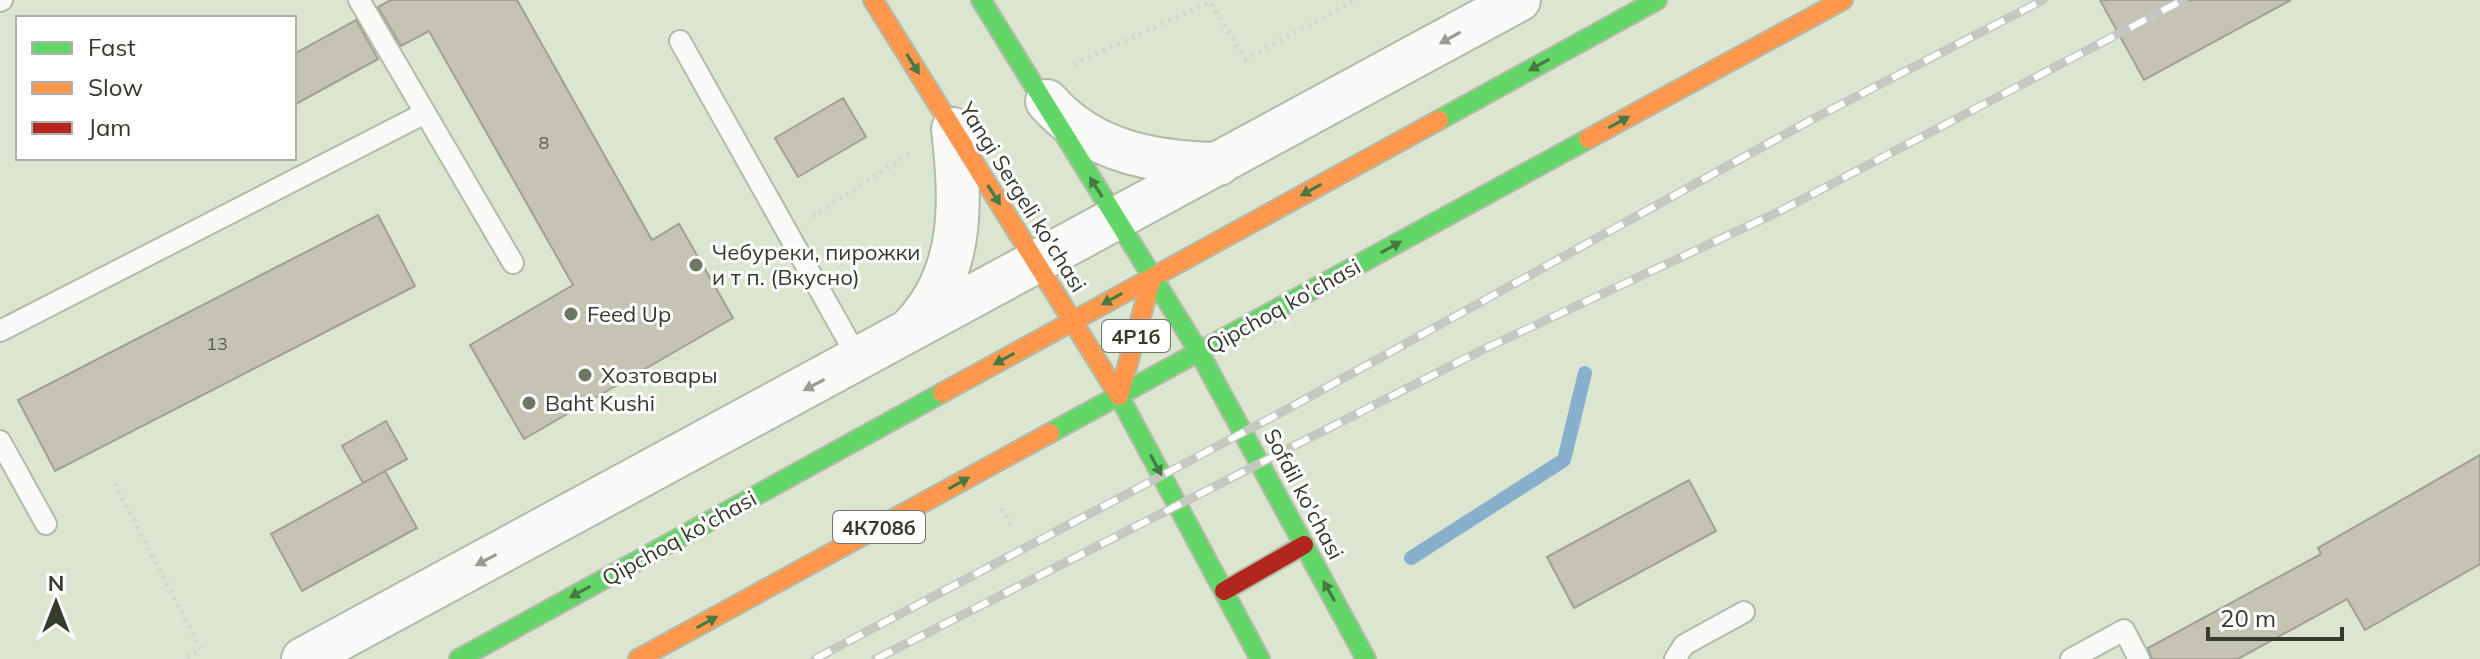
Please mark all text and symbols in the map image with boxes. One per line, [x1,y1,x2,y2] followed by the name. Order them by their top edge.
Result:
[16,16,296,160] legend
[1439,31,1462,44] one-way arrow
[88,32,136,62] text: Fast
[905,54,920,75] one-way arrow
[1528,58,1551,71] one-way arrow
[88,72,143,102] text: Slow
[953,96,1093,297] street label: Yangi Sergeli ko'chasi
[88,112,131,142] text: Jam
[1608,116,1630,130] one-way arrow
[539,131,549,154] house number: 8
[1090,176,1104,198] one-way arrow
[1300,183,1323,196] one-way arrow
[987,184,1001,206] one-way arrow
[712,238,920,291] place label: Чебуреки, пирожки и т п. (Вкусно)
[1380,241,1402,255] one-way arrow
[1201,252,1365,360] street label: Qipchoq ko'chasi
[687,256,705,274] marker: Чебуреки, пирожки и т п. (Вкусно)
[1101,292,1124,306] one-way arrow
[587,300,671,328] place label: Feed Up
[562,305,580,323] marker: Feed Up
[1102,320,1170,352] road number: 4Р1б
[206,332,228,355] house number: 13
[992,352,1015,366] one-way arrow
[601,361,718,389] place label: Хозтовары
[576,366,594,384] marker: Хозтовары
[803,377,825,391] one-way arrow
[545,389,655,417] place label: Baht Kushi
[520,394,538,412] marker: Baht Kushi
[1258,424,1350,564] street label: Sofdil ko'chasi
[1149,453,1163,476] one-way arrow
[948,476,970,490] one-way arrow
[597,484,761,592] street label: Qipchoq ko'chasi
[833,511,925,543] road number: 4К708б
[475,553,497,567] one-way arrow
[16,563,96,643] north arrow
[48,569,64,597] text: N
[1322,579,1336,602] one-way arrow
[569,585,591,599] one-way arrow
[2208,591,2342,641] scale bar
[2220,603,2276,633] text: 20 m
[695,615,718,628] one-way arrow

